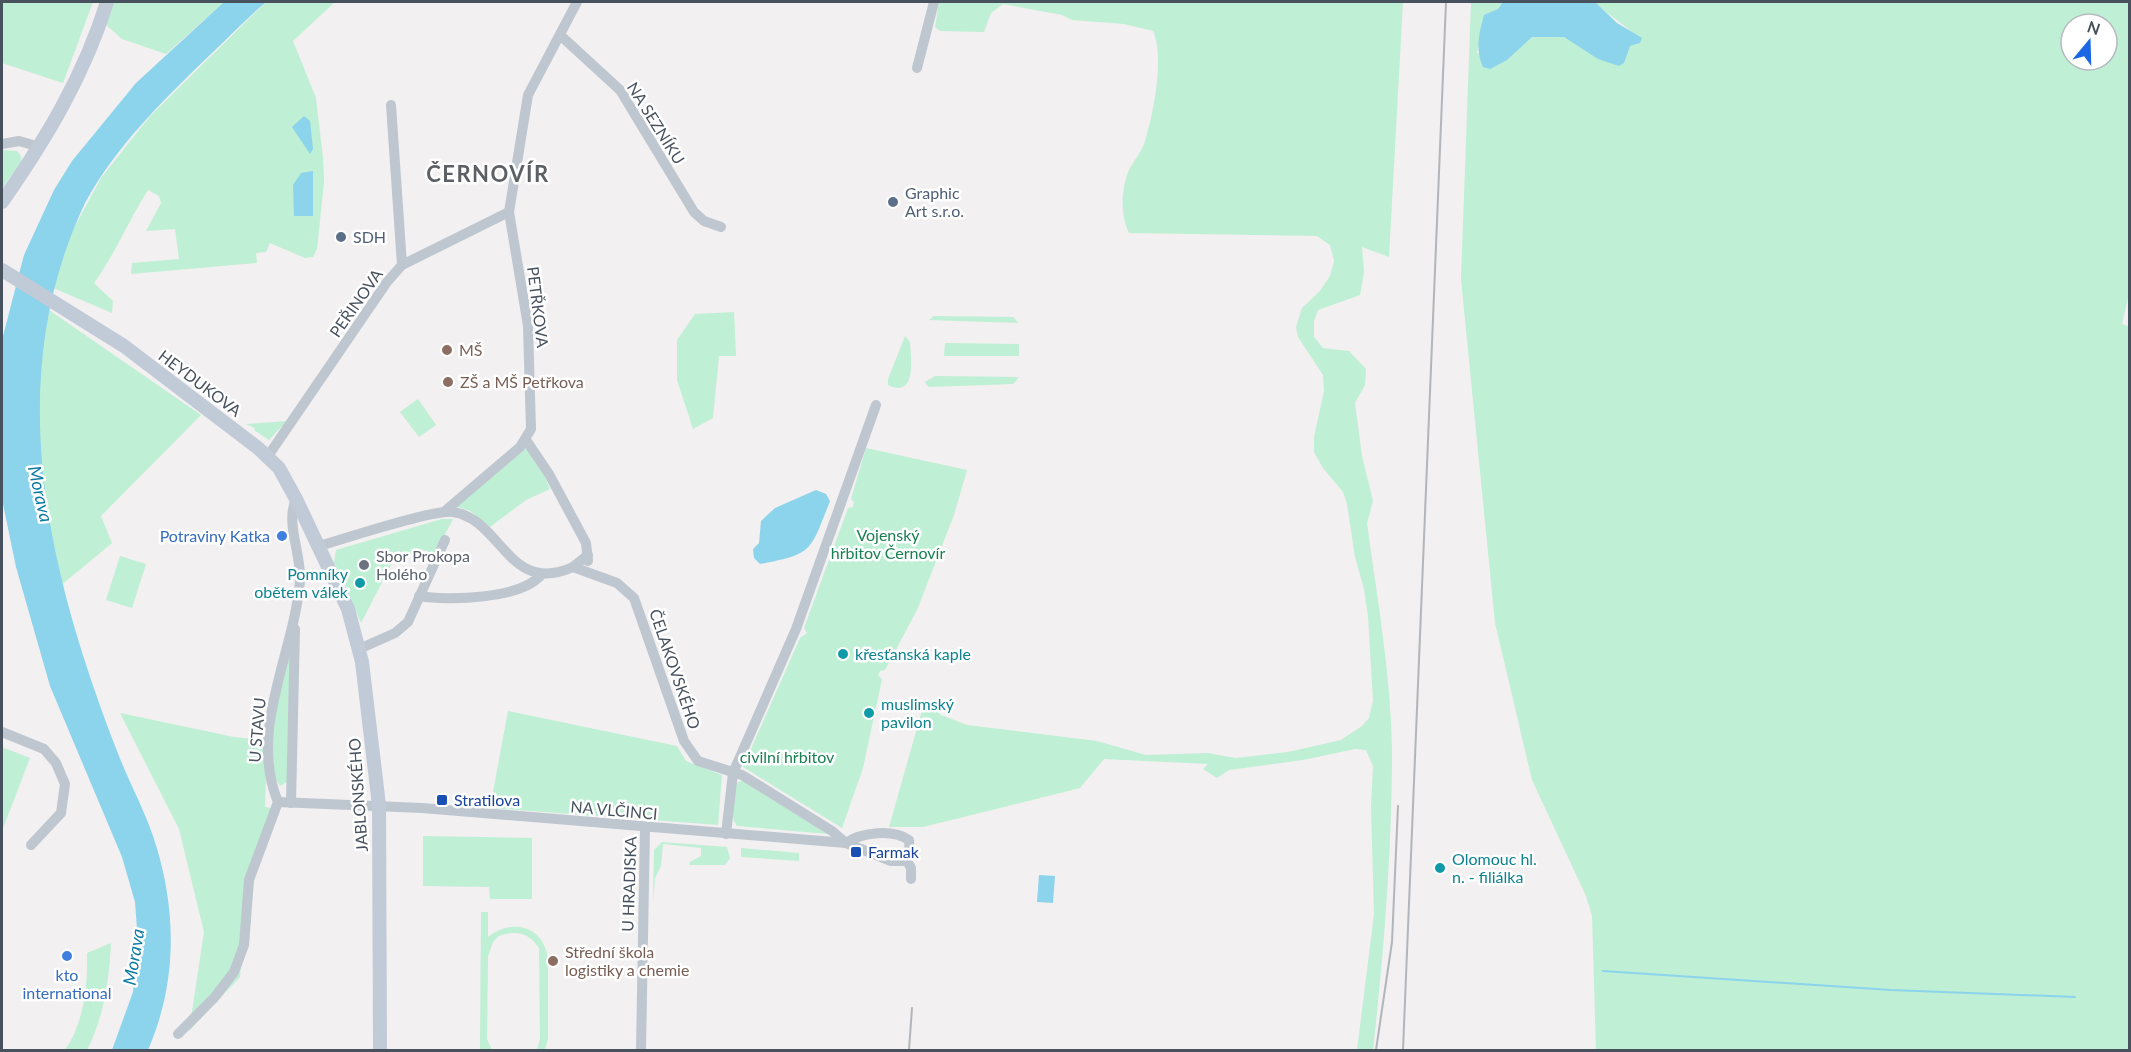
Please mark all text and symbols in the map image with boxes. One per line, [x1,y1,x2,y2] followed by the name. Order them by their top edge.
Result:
[2059,12,2119,72] north arrow
[2085,16,2103,38] text: N
[624,78,689,167] street label: NA SEZNÍKU
[426,160,550,187] district label: ČERNOVÍR
[905,183,964,220] place label: Graphic Art s.r.o.
[886,195,900,209] marker: Graphic Art s.r.o.
[353,227,386,246] place label: SDH
[334,230,348,244] marker: SDH
[325,265,386,340] street label: PEŘINOVA
[524,265,553,349] street label: PETŘKOVA
[459,340,483,359] place label: MŠ
[440,343,454,357] marker: MŠ
[155,345,246,420] street label: HEYDUKOVA
[460,372,584,391] place label: ZŠ a MŠ Petřkova
[441,375,455,389] marker: ZŠ a MŠ Petřkova
[24,464,58,524] water label: Morava
[831,525,945,562] park label: Vojenský hřbitov Černovír
[160,526,270,545] place label: Potraviny Katka
[275,529,289,543] marker: Potraviny Katka
[376,546,470,583] place label: Sbor Prokopa Holého
[357,558,371,572] marker: Sbor Prokopa Holého
[254,564,349,601] place label: Pomníky obětem válek
[353,576,367,590] marker: Pomníky obětem válek
[646,606,705,731] street label: ČELAKOVSKÉHO
[855,644,971,663] place label: křesťanská kaple
[836,647,850,661] marker: křesťanská kaple
[881,694,955,731] place label: muslimský pavilon
[244,697,269,763] street label: U STAVU
[862,706,876,720] marker: muslimský pavilon
[344,737,371,853] street label: JABLONSKÉHO
[740,747,835,766] park label: civilní hřbitov
[454,790,520,809] place label: Stratilova
[435,793,449,807] marker: Stratilova
[570,796,658,823] street label: NA VLČINCI
[617,836,640,932] street label: U HRADISKA
[868,842,920,861] place label: Farmak
[849,845,863,859] marker: Farmak
[1452,849,1537,886] place label: Olomouc hl. n. - filiálka
[1433,861,1447,875] marker: Olomouc hl. n. - filiálka
[118,927,148,987] water label: Morava
[565,942,689,979] place label: Střední škola logistiky a chemie
[60,949,74,963] marker: kto international
[546,954,560,968] marker: Střední škola logistiky a chemie
[23,965,111,1002] place label: kto international

